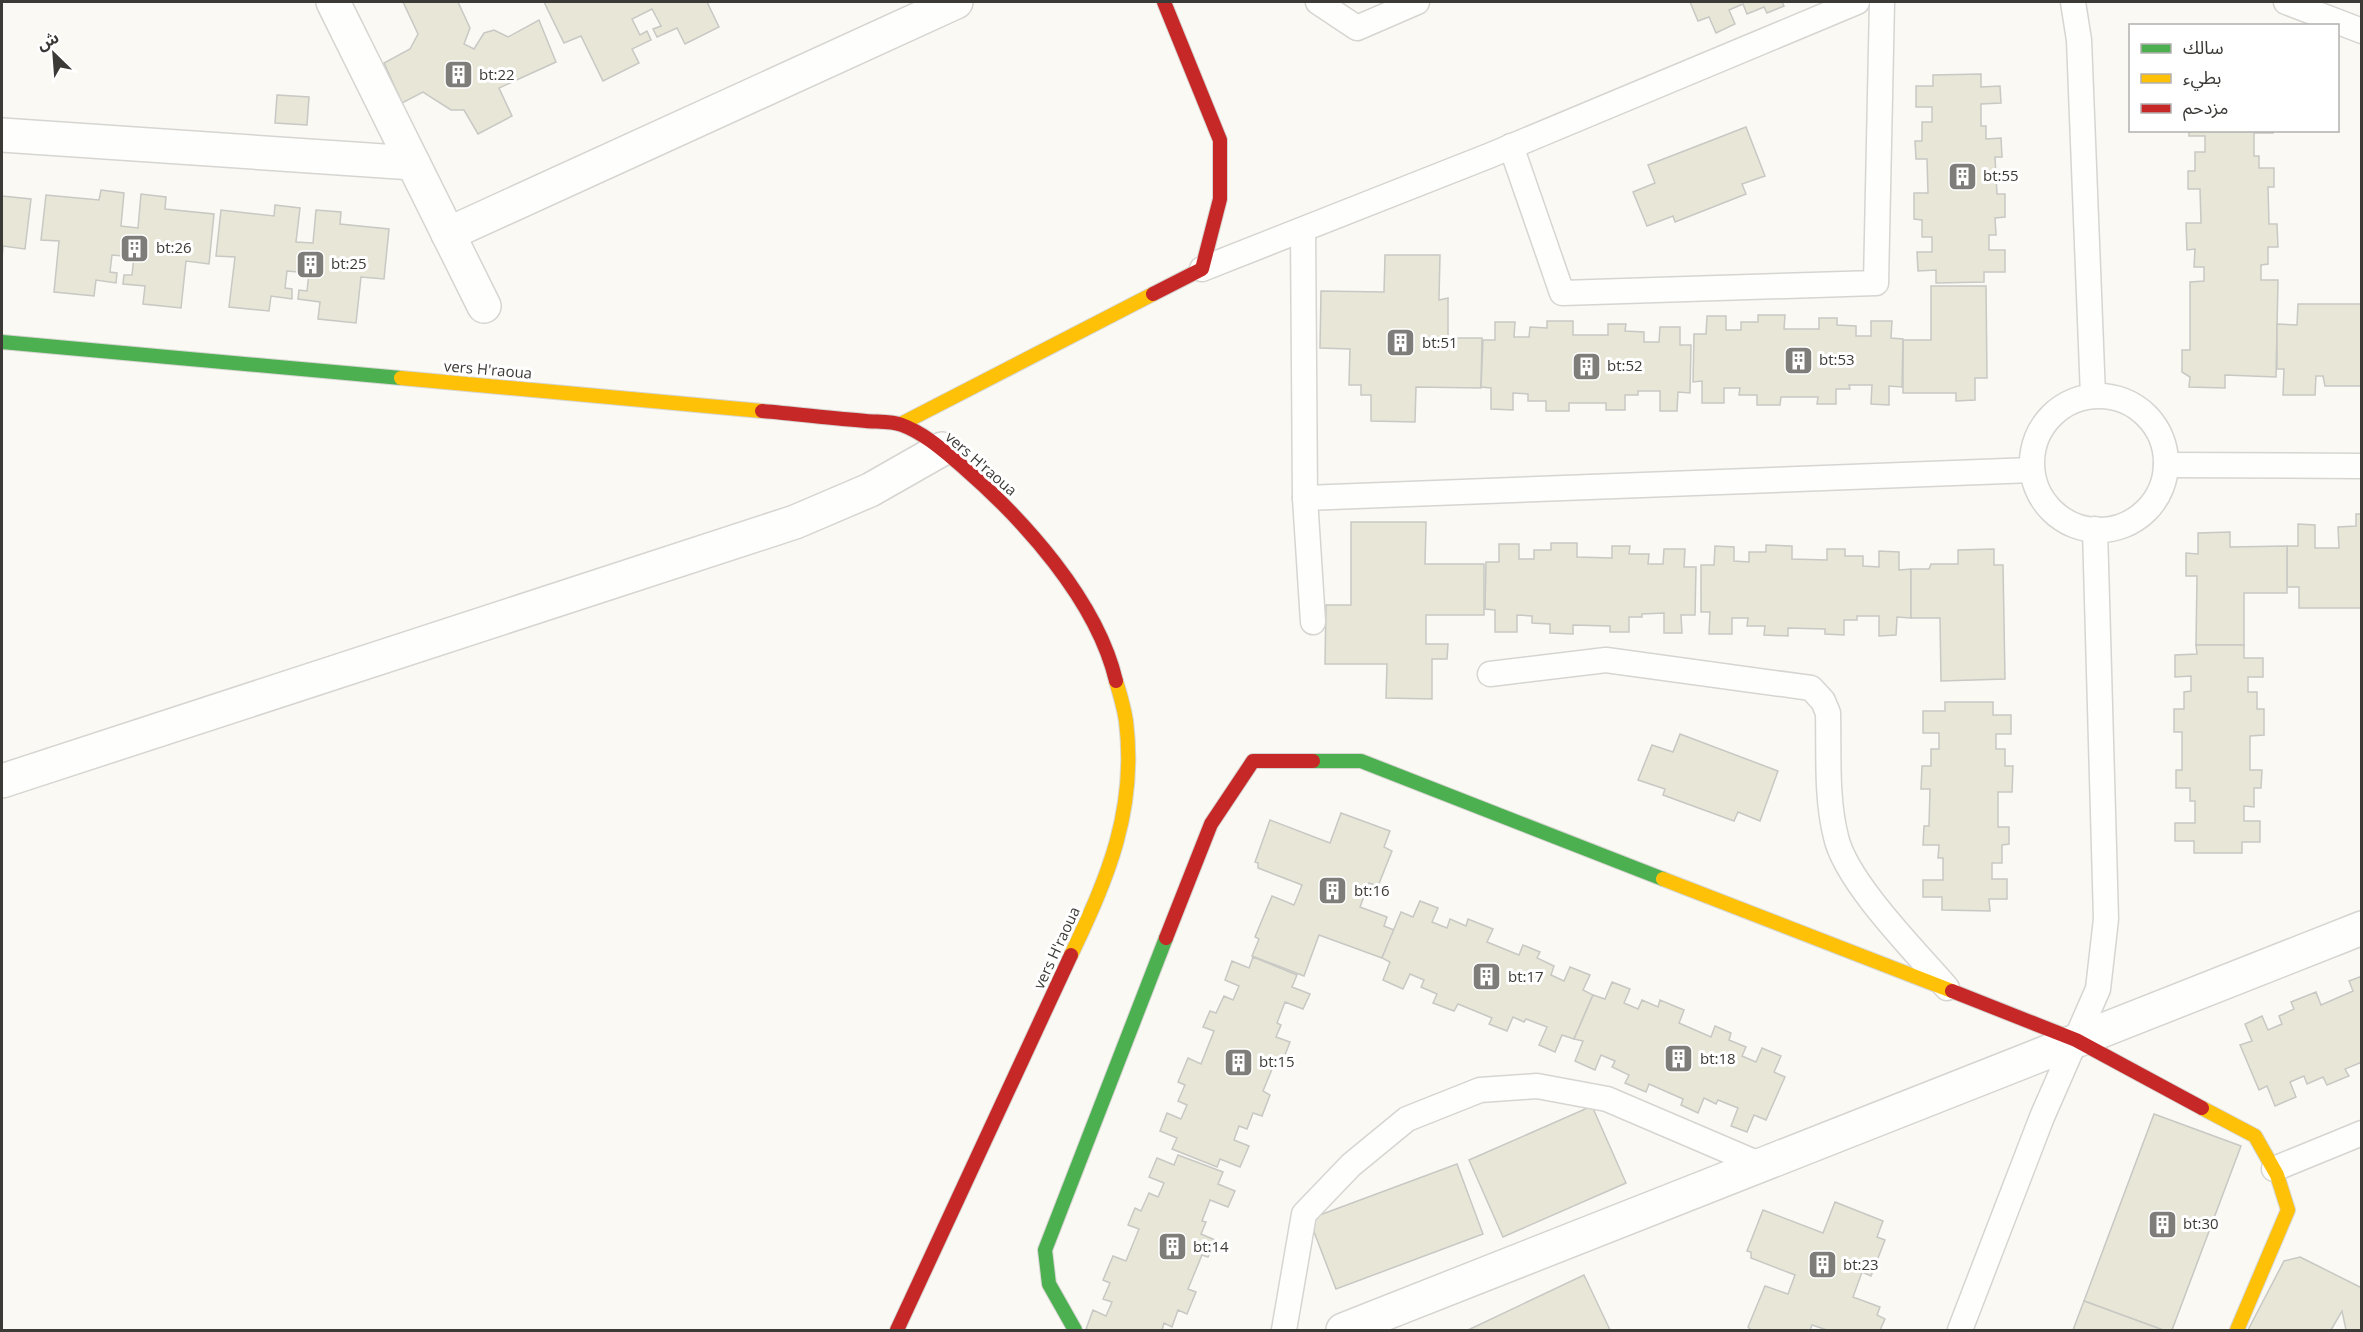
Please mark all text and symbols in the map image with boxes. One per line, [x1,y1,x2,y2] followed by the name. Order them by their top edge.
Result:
[24,24,84,84] north arrow
[2129,24,2339,132] legend
[33,26,62,55] text: ش
[2183,35,2224,59] text: سالك
[442,59,474,91] building icon: bt:22
[479,64,515,84] place label: bt:22
[2183,65,2221,91] text: بطيء
[2183,95,2228,121] text: مزدحم
[1946,160,1978,192] building icon: bt:55
[1983,165,2019,185] place label: bt:55
[119,232,151,264] building icon: bt:26
[156,237,192,257] place label: bt:26
[294,248,326,280] building icon: bt:25
[331,253,367,273] place label: bt:25
[1385,327,1417,359] building icon: bt:51
[1422,332,1458,352] place label: bt:51
[1782,344,1814,376] building icon: bt:53
[1819,349,1855,369] place label: bt:53
[1570,350,1602,382] building icon: bt:52
[443,355,533,383] street label: vers H'raoua
[1607,355,1643,375] place label: bt:52
[942,427,1022,500] street label: vers H'raoua
[1317,875,1349,907] building icon: bt:16
[1354,880,1390,900] place label: bt:16
[1028,903,1084,992] street label: vers H'raoua
[1471,961,1503,993] building icon: bt:17
[1508,966,1544,986] place label: bt:17
[1663,1043,1695,1075] building icon: bt:18
[1222,1046,1254,1078] building icon: bt:15
[1700,1048,1736,1068] place label: bt:18
[1259,1051,1295,1071] place label: bt:15
[2146,1208,2178,1240] building icon: bt:30
[2183,1213,2219,1233] place label: bt:30
[1156,1231,1188,1263] building icon: bt:14
[1193,1236,1229,1256] place label: bt:14
[1806,1249,1838,1281] building icon: bt:23
[1843,1254,1879,1274] place label: bt:23

